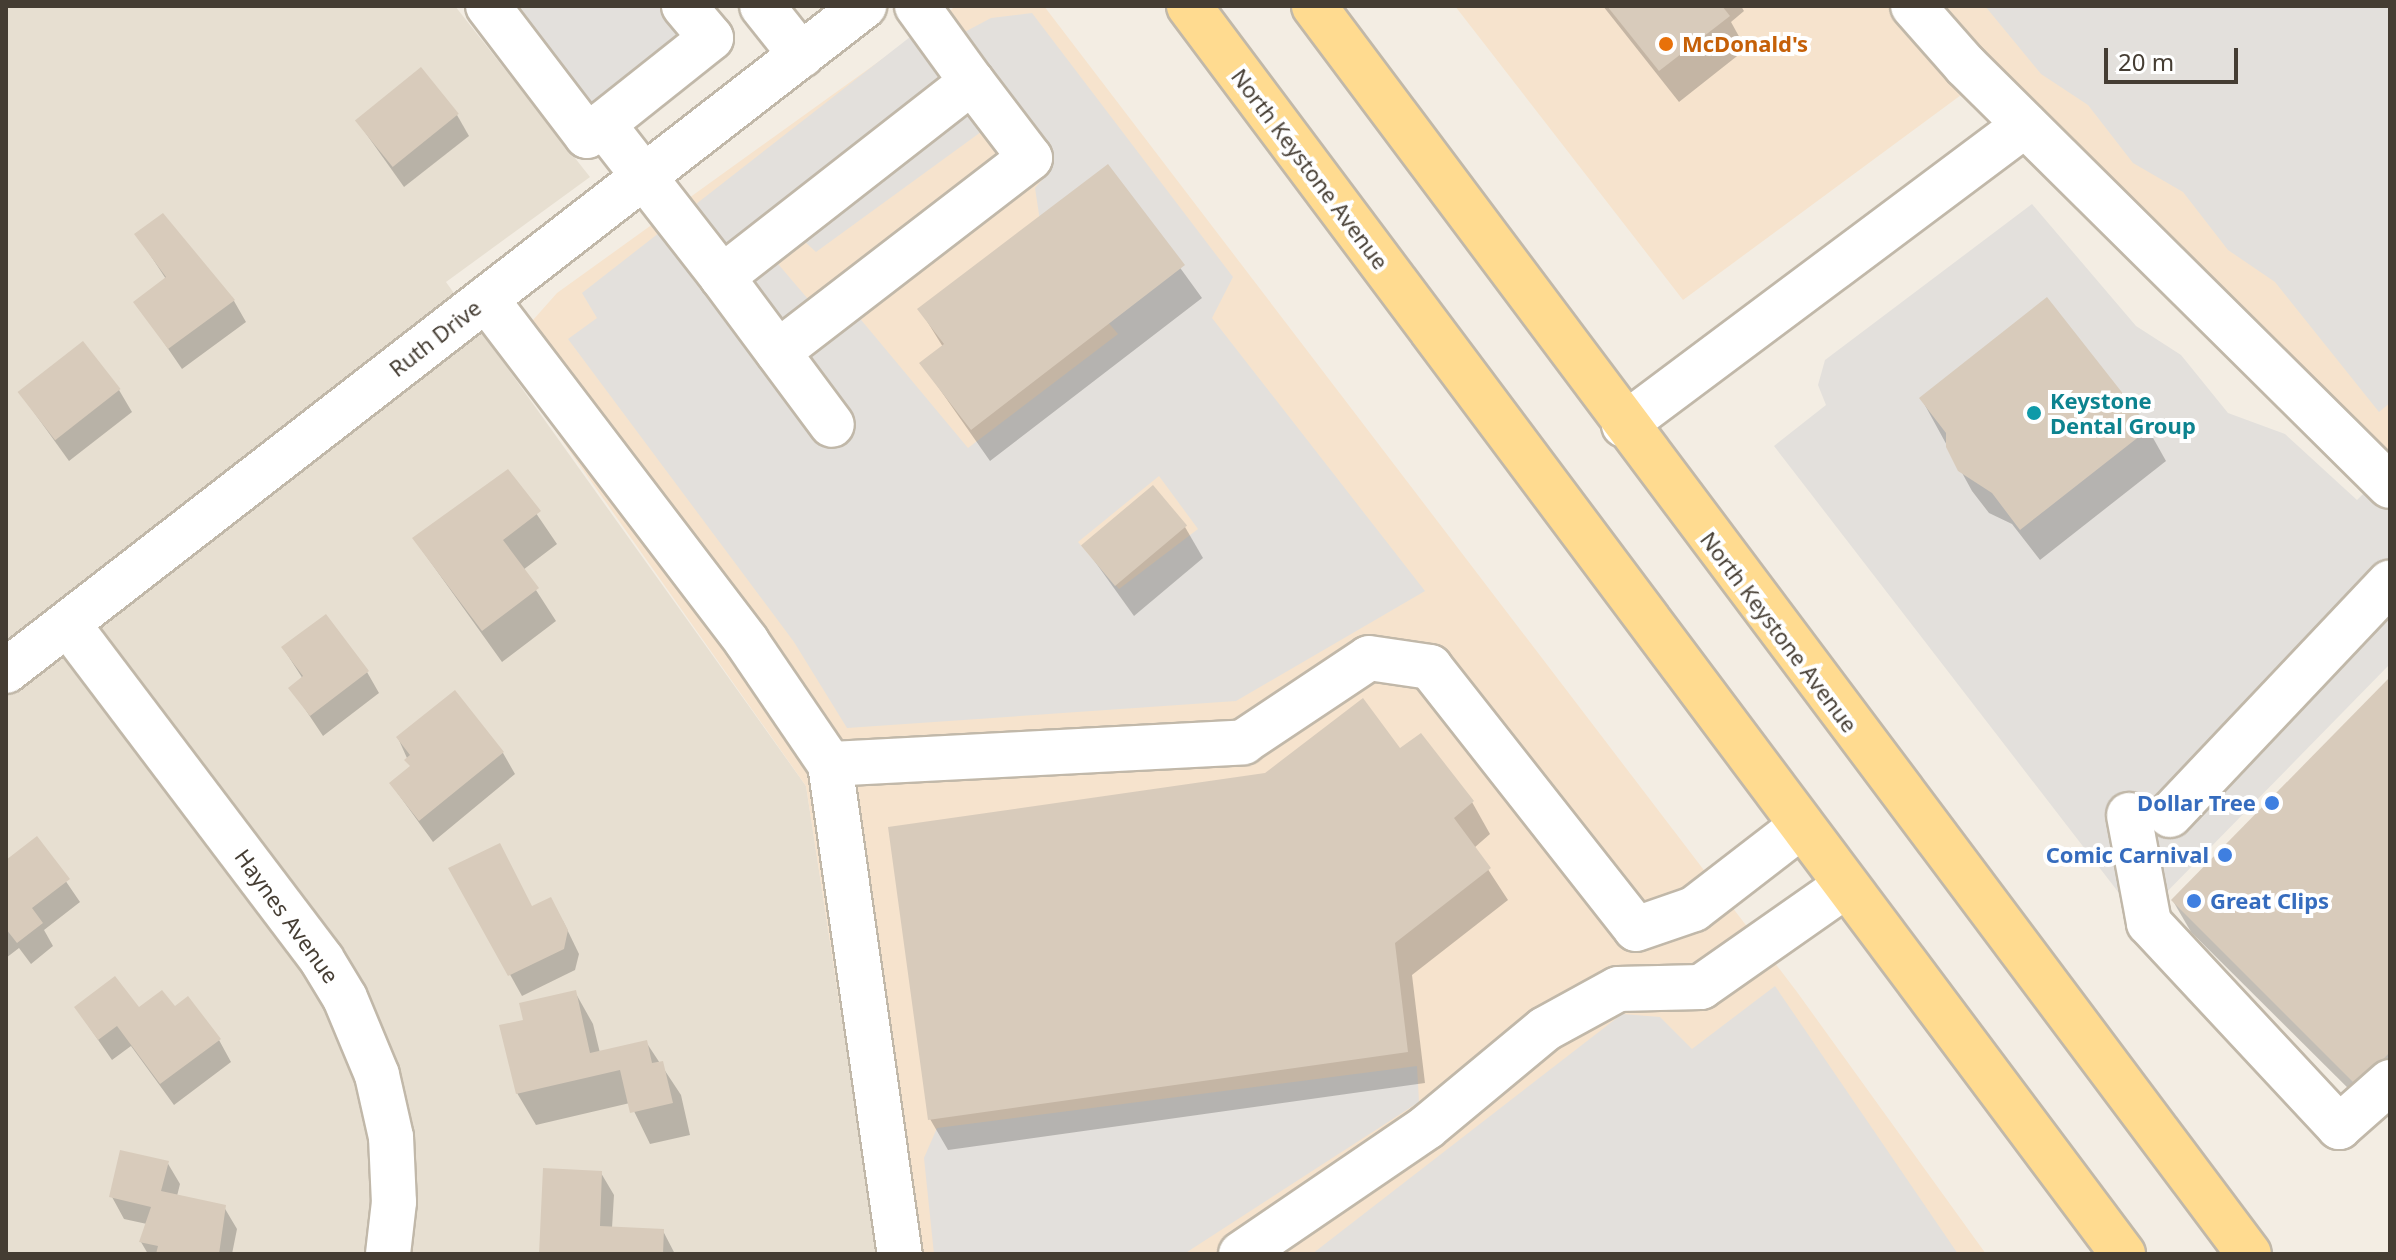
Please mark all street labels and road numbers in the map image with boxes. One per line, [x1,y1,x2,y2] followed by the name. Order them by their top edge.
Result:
[1226,64,1394,274] street label: North Keystone Avenue
[384,294,486,382] street label: Ruth Drive
[1695,527,1863,737] street label: North Keystone Avenue
[229,844,345,988] street label: Haynes Avenue

